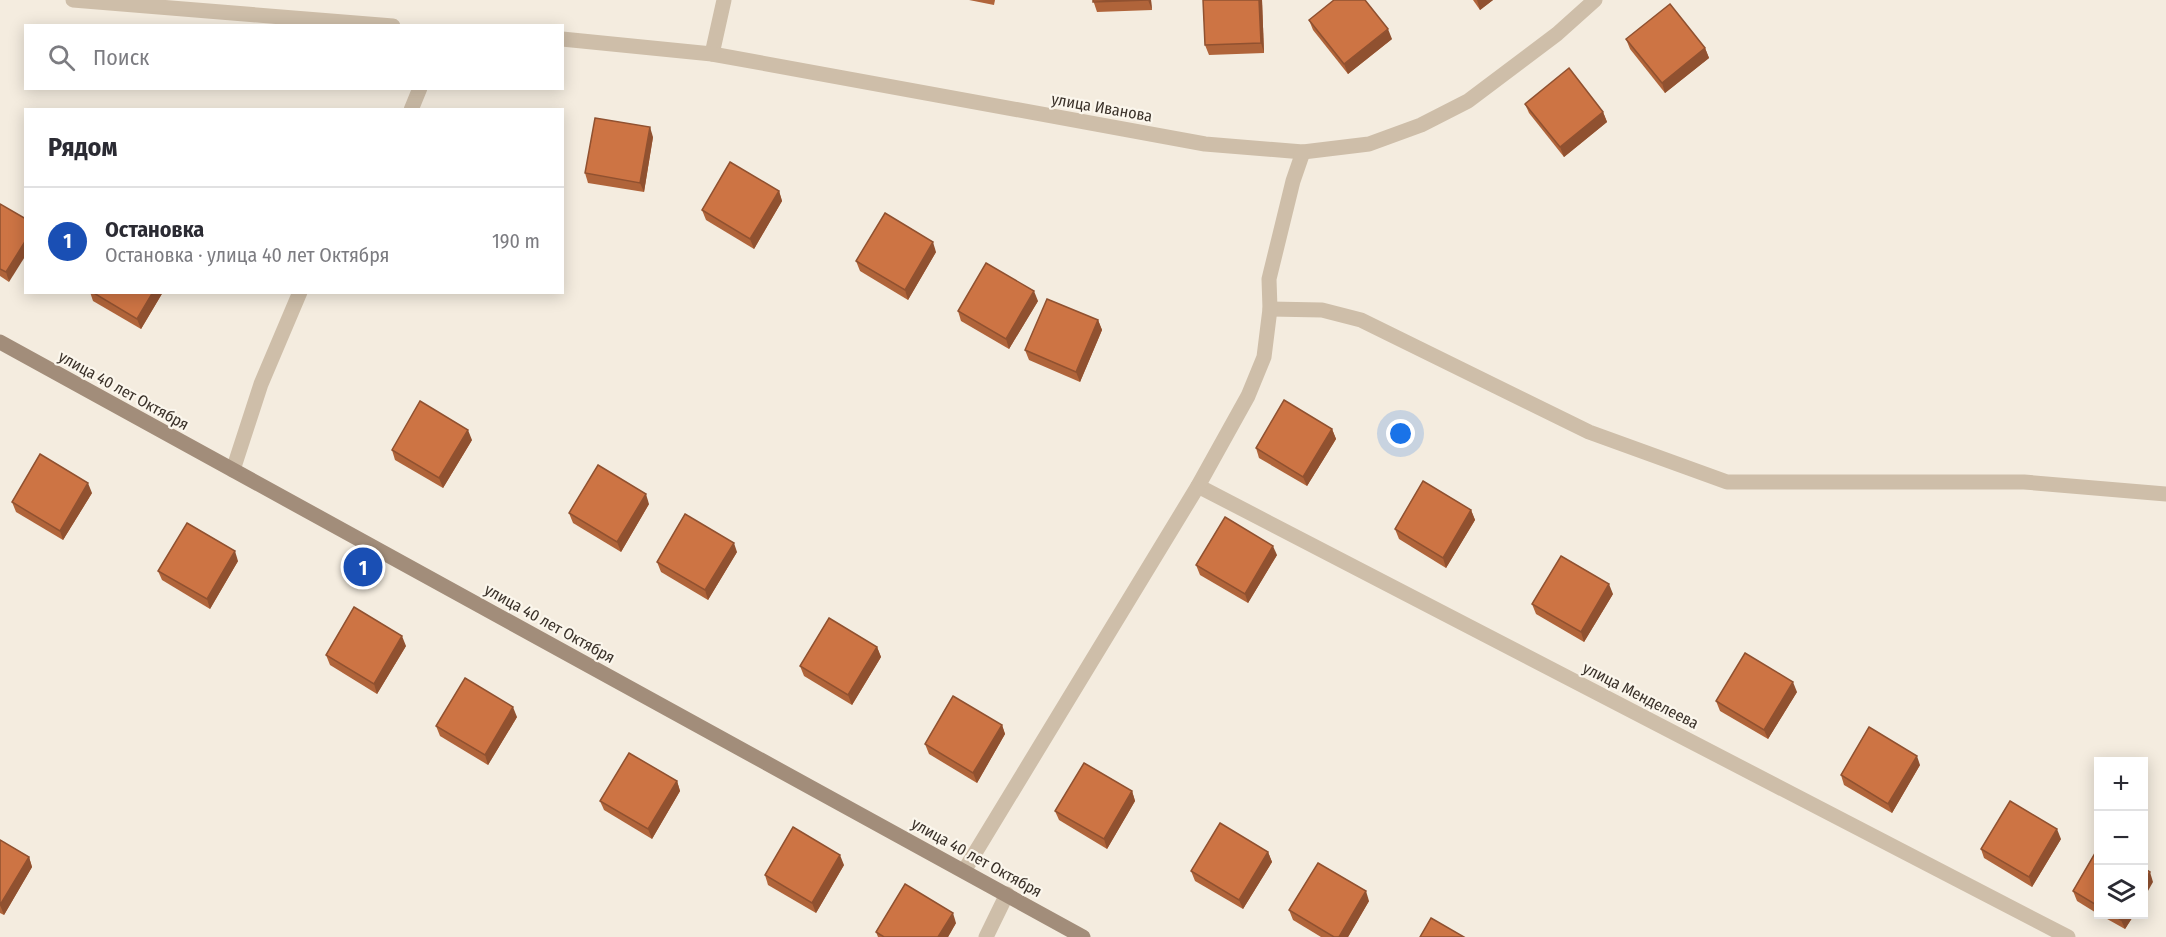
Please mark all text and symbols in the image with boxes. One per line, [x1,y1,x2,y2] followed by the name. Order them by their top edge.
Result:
[24,24,564,90] search box
[45,41,78,74] icon: search
[93,44,149,71] text: Поиск
[1050,89,1154,126] street label: улица Иванова
[48,132,117,163] text: Рядом
[105,216,204,243] text: Остановка
[63,229,72,253] text: 1
[492,229,540,253] text: 190 m
[105,243,390,267] text: Остановка · улица 40 лет Октября
[55,347,192,434] street label: улица 40 лет Октября
[1386,419,1415,448] your location
[344,544,382,590] pin: 1
[481,580,618,667] street label: улица 40 лет Октября
[1580,658,1702,733] street label: улица Менделеева
[2094,757,2148,919] map controls
[2094,757,2148,811] button: +
[2094,811,2148,865] button: −
[908,814,1045,901] street label: улица 40 лет Октября
[2094,865,2148,919] button: layers

